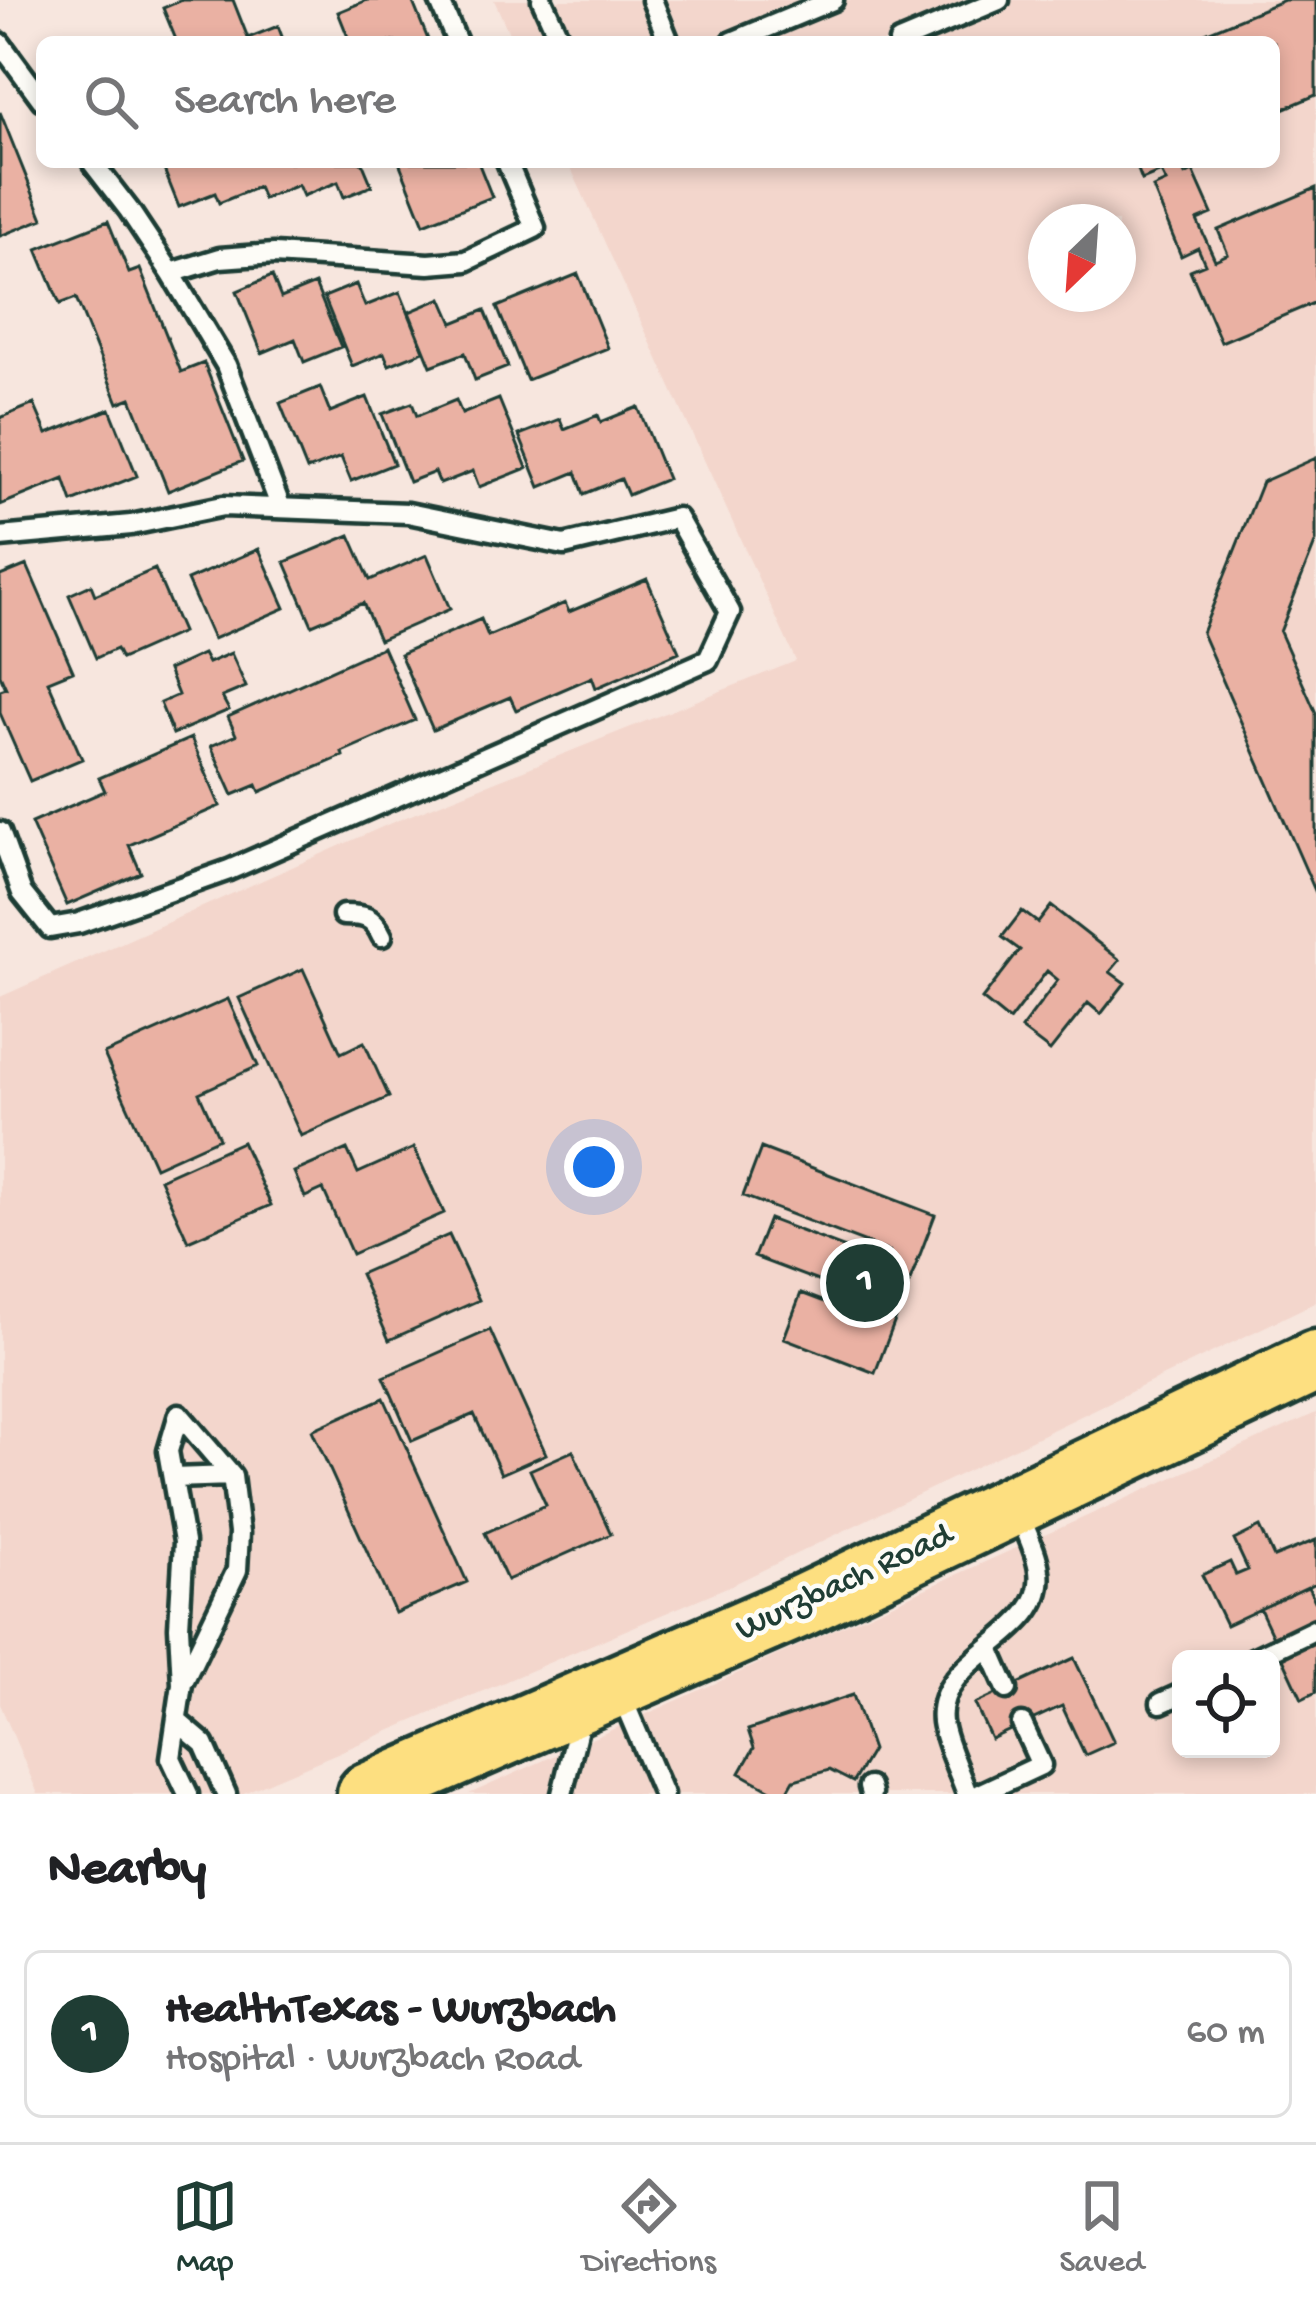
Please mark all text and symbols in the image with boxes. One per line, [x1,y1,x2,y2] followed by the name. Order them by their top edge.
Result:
[36,36,1280,168] search box
[78,69,144,135] icon: search
[174,76,396,129] text: Search here
[1028,204,1136,312] north arrow
[564,1137,624,1197] your location
[826,1238,904,1328] pin: 1
[730,1514,963,1653] street label: Wurzbach Road
[1172,1650,1280,1758] map controls
[1172,1650,1280,1758] button: locate
[48,1842,206,1902] text: Nearby
[165,1985,616,2038] text: HealthTexas - Wurzbach
[82,2011,98,2057] text: 1
[1186,2011,1265,2057] text: 60 m
[165,2038,580,2084] text: Hospital · Wurzbach Road
[172,2173,238,2283] tab: Map
[582,2173,716,2283] tab: Directions
[1060,2173,1144,2283] tab: Saved

